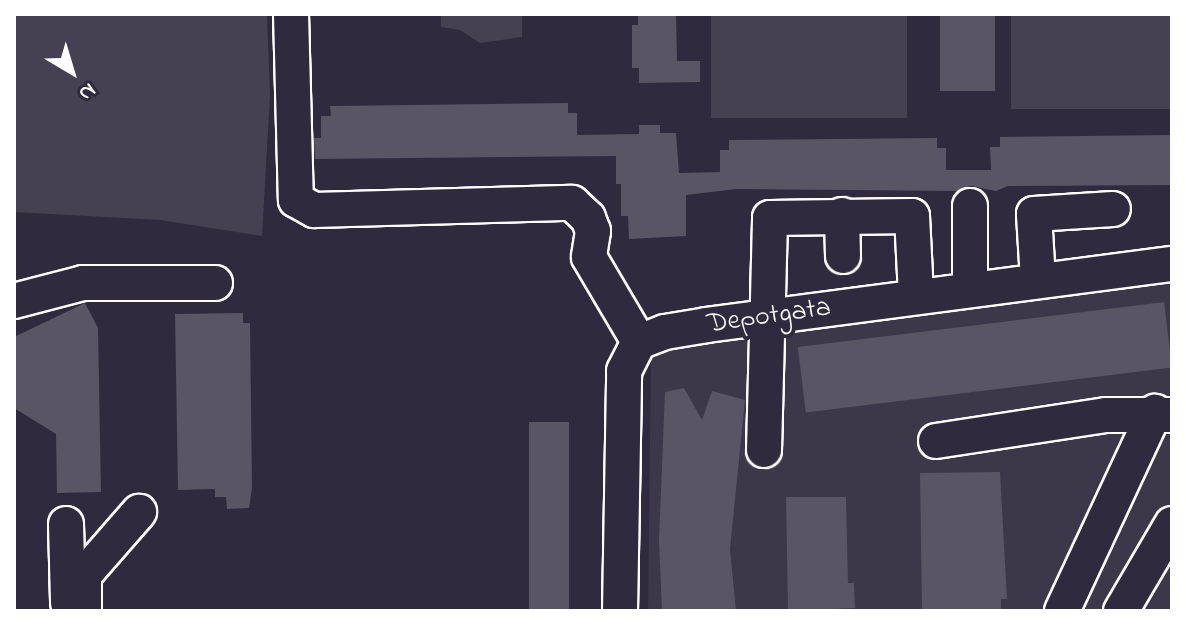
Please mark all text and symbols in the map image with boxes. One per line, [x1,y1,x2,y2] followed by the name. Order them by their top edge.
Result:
[32,32,112,112] north arrow
[71,74,102,108] text: N
[705,292,833,342] street label: Depotgata

